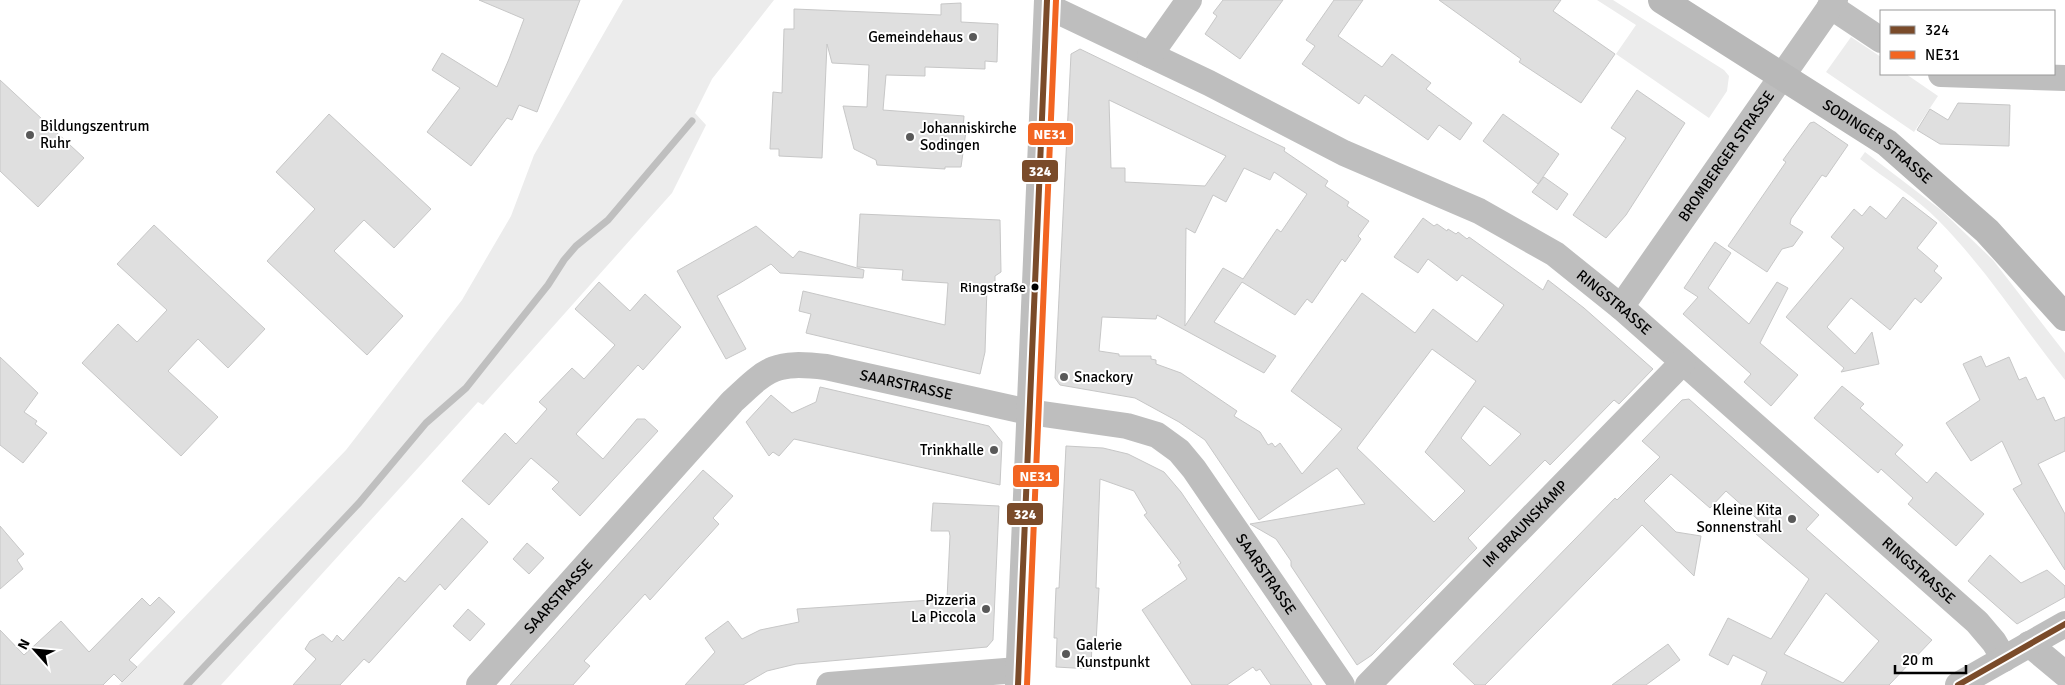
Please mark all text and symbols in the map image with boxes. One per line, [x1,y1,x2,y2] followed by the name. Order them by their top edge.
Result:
[1880,10,2055,75] legend
[1925,21,1949,39] text: 324
[868,28,963,46] place label: Gemeindehaus
[967,31,979,43] marker: Gemeindehaus
[1925,46,1960,64] text: NE31
[1674,87,1778,225] street label: BROMBERGER STRASSE
[1819,95,1936,188] street label: SODINGER STRASSE
[40,117,149,152] place label: Bildungszentrum Ruhr
[920,119,1017,154] place label: Johanniskirche Sodingen
[1027,122,1074,146] line badge: NE31
[1034,126,1067,143] text: NE31
[24,129,36,141] marker: Bildungszentrum Ruhr
[904,131,916,143] marker: Johanniskirche Sodingen
[1021,159,1059,183] line badge: 324
[1029,163,1052,180] text: 324
[1573,266,1655,339] street label: RINGSTRASSE
[960,279,1026,296] place label: Ringstraße
[1030,282,1040,292] marker: Ringstraße
[858,366,954,404] street label: SAARSTRASSE
[1074,368,1133,386] place label: Snackory
[1058,371,1070,383] marker: Snackory
[920,441,984,459] place label: Trinkhalle
[988,444,1000,456] marker: Trinkhalle
[1012,464,1060,488] line badge: NE31
[1020,468,1053,485] text: NE31
[1479,477,1571,571] street label: IM BRAUNSKAMP
[1696,501,1782,536] place label: Kleine Kita Sonnenstrahl
[1006,502,1044,526] line badge: 324
[1014,506,1037,523] text: 324
[1786,513,1798,525] marker: Kleine Kita Sonnenstrahl
[1232,530,1300,618] street label: SAARSTRASSE
[1878,533,1959,608] street label: RINGSTRASSE
[520,555,596,637] street label: SAARSTRASSE
[911,591,976,626] place label: Pizzeria La Piccola
[980,603,992,615] marker: Pizzeria La Piccola
[10,625,60,675] north arrow
[14,636,34,653] text: N
[1076,636,1150,671] place label: Galerie Kunstpunkt
[1895,642,1966,674] scale bar
[1060,648,1072,660] marker: Galerie Kunstpunkt
[1902,651,1933,669] text: 20 m

